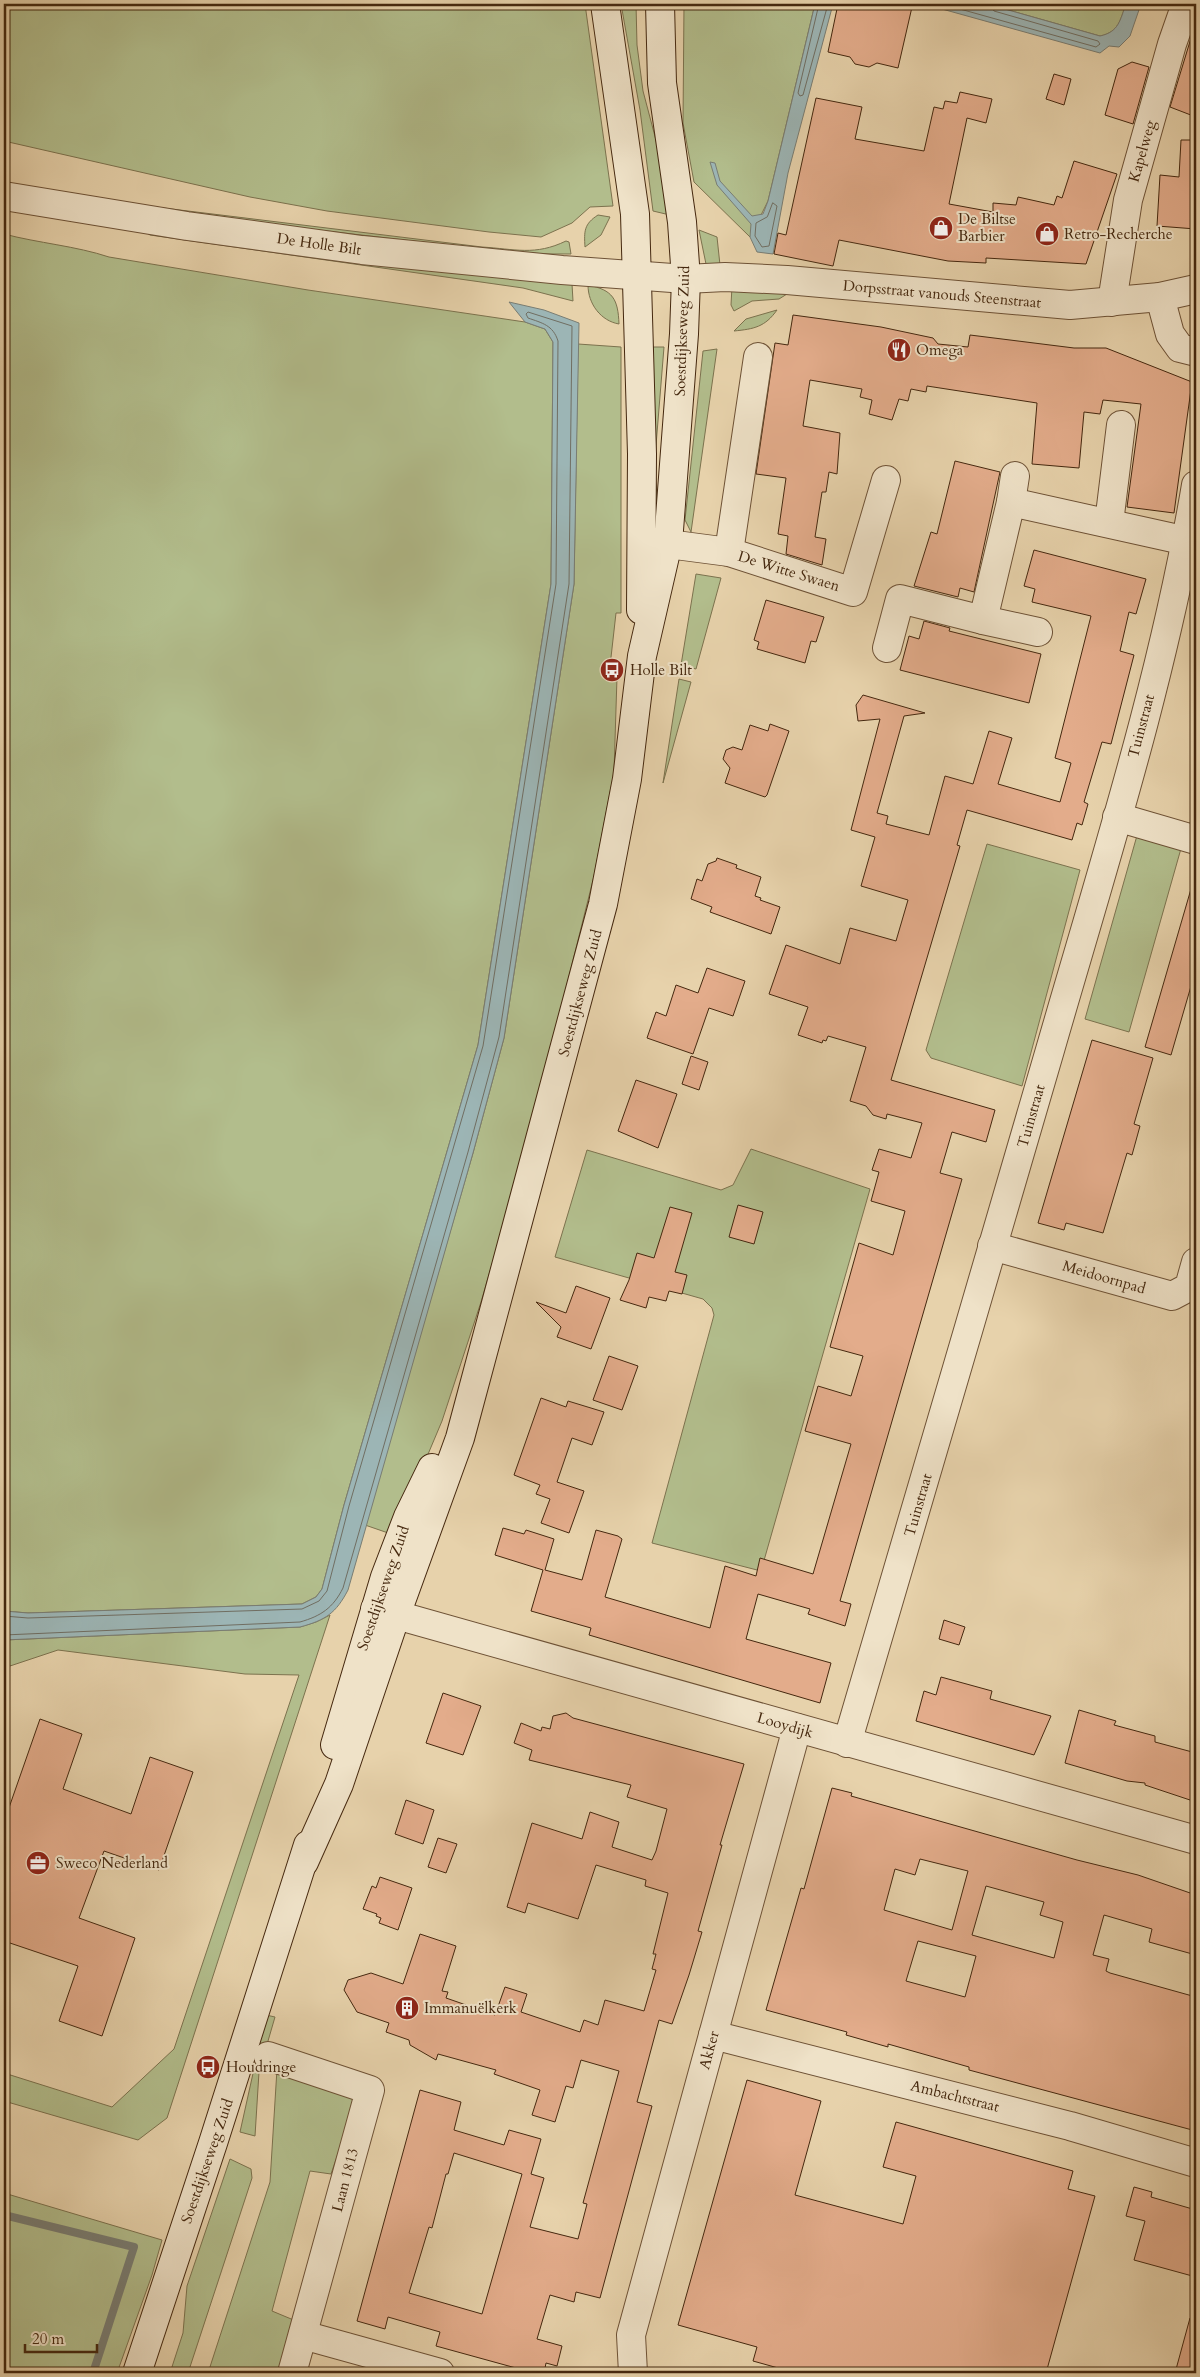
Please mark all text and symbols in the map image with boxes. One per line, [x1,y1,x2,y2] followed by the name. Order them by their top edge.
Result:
[1124,117,1161,184] street label: Kapelweg
[958,209,1016,246] place label: De Biltse Barbier
[928,215,954,241] shop icon: De Biltse Barbier
[1034,221,1060,247] shop icon: Retro-Recherche
[1064,224,1173,244] place label: Retro-Recherche
[275,228,363,260] street label: De Holle Bilt
[670,265,694,397] street label: Soestdijkseweg Zuid
[842,275,1042,313] street label: Dorpsstraat vanouds Steenstraat
[886,337,912,363] restaurant icon: Omega
[916,340,964,360] place label: Omega
[736,546,843,596] street label: De Witte Swaen
[599,657,625,683] bus stop icon: Holle Bilt
[630,660,692,680] place label: Holle Bilt
[1123,692,1159,760] street label: Tuinstraat
[553,927,607,1059] street label: Soestdijkseweg Zuid
[1012,1082,1050,1150] street label: Tuinstraat
[1060,1256,1148,1298] street label: Meidoornpad
[899,1471,937,1539] street label: Tuinstraat
[352,1523,414,1653] street label: Soestdijkseweg Zuid
[755,1707,815,1743] street label: Looydijk
[25,1850,51,1876] office icon: Sweco Nederland
[56,1853,168,1873] place label: Sweco Nederland
[394,1995,420,2021] building icon: Immanuëlkerk
[424,1998,517,2018] place label: Immanuëlkerk
[694,2028,724,2071] street label: Akker
[195,2054,221,2080] bus stop icon: Houdringe
[226,2057,296,2077] place label: Houdringe
[909,2075,1002,2117] street label: Ambachtstraat
[176,2096,238,2226] street label: Soestdijkseweg Zuid
[327,2146,363,2214] street label: Laan 1813
[25,2322,98,2354] scale bar
[32,2329,64,2349] text: 20 m

